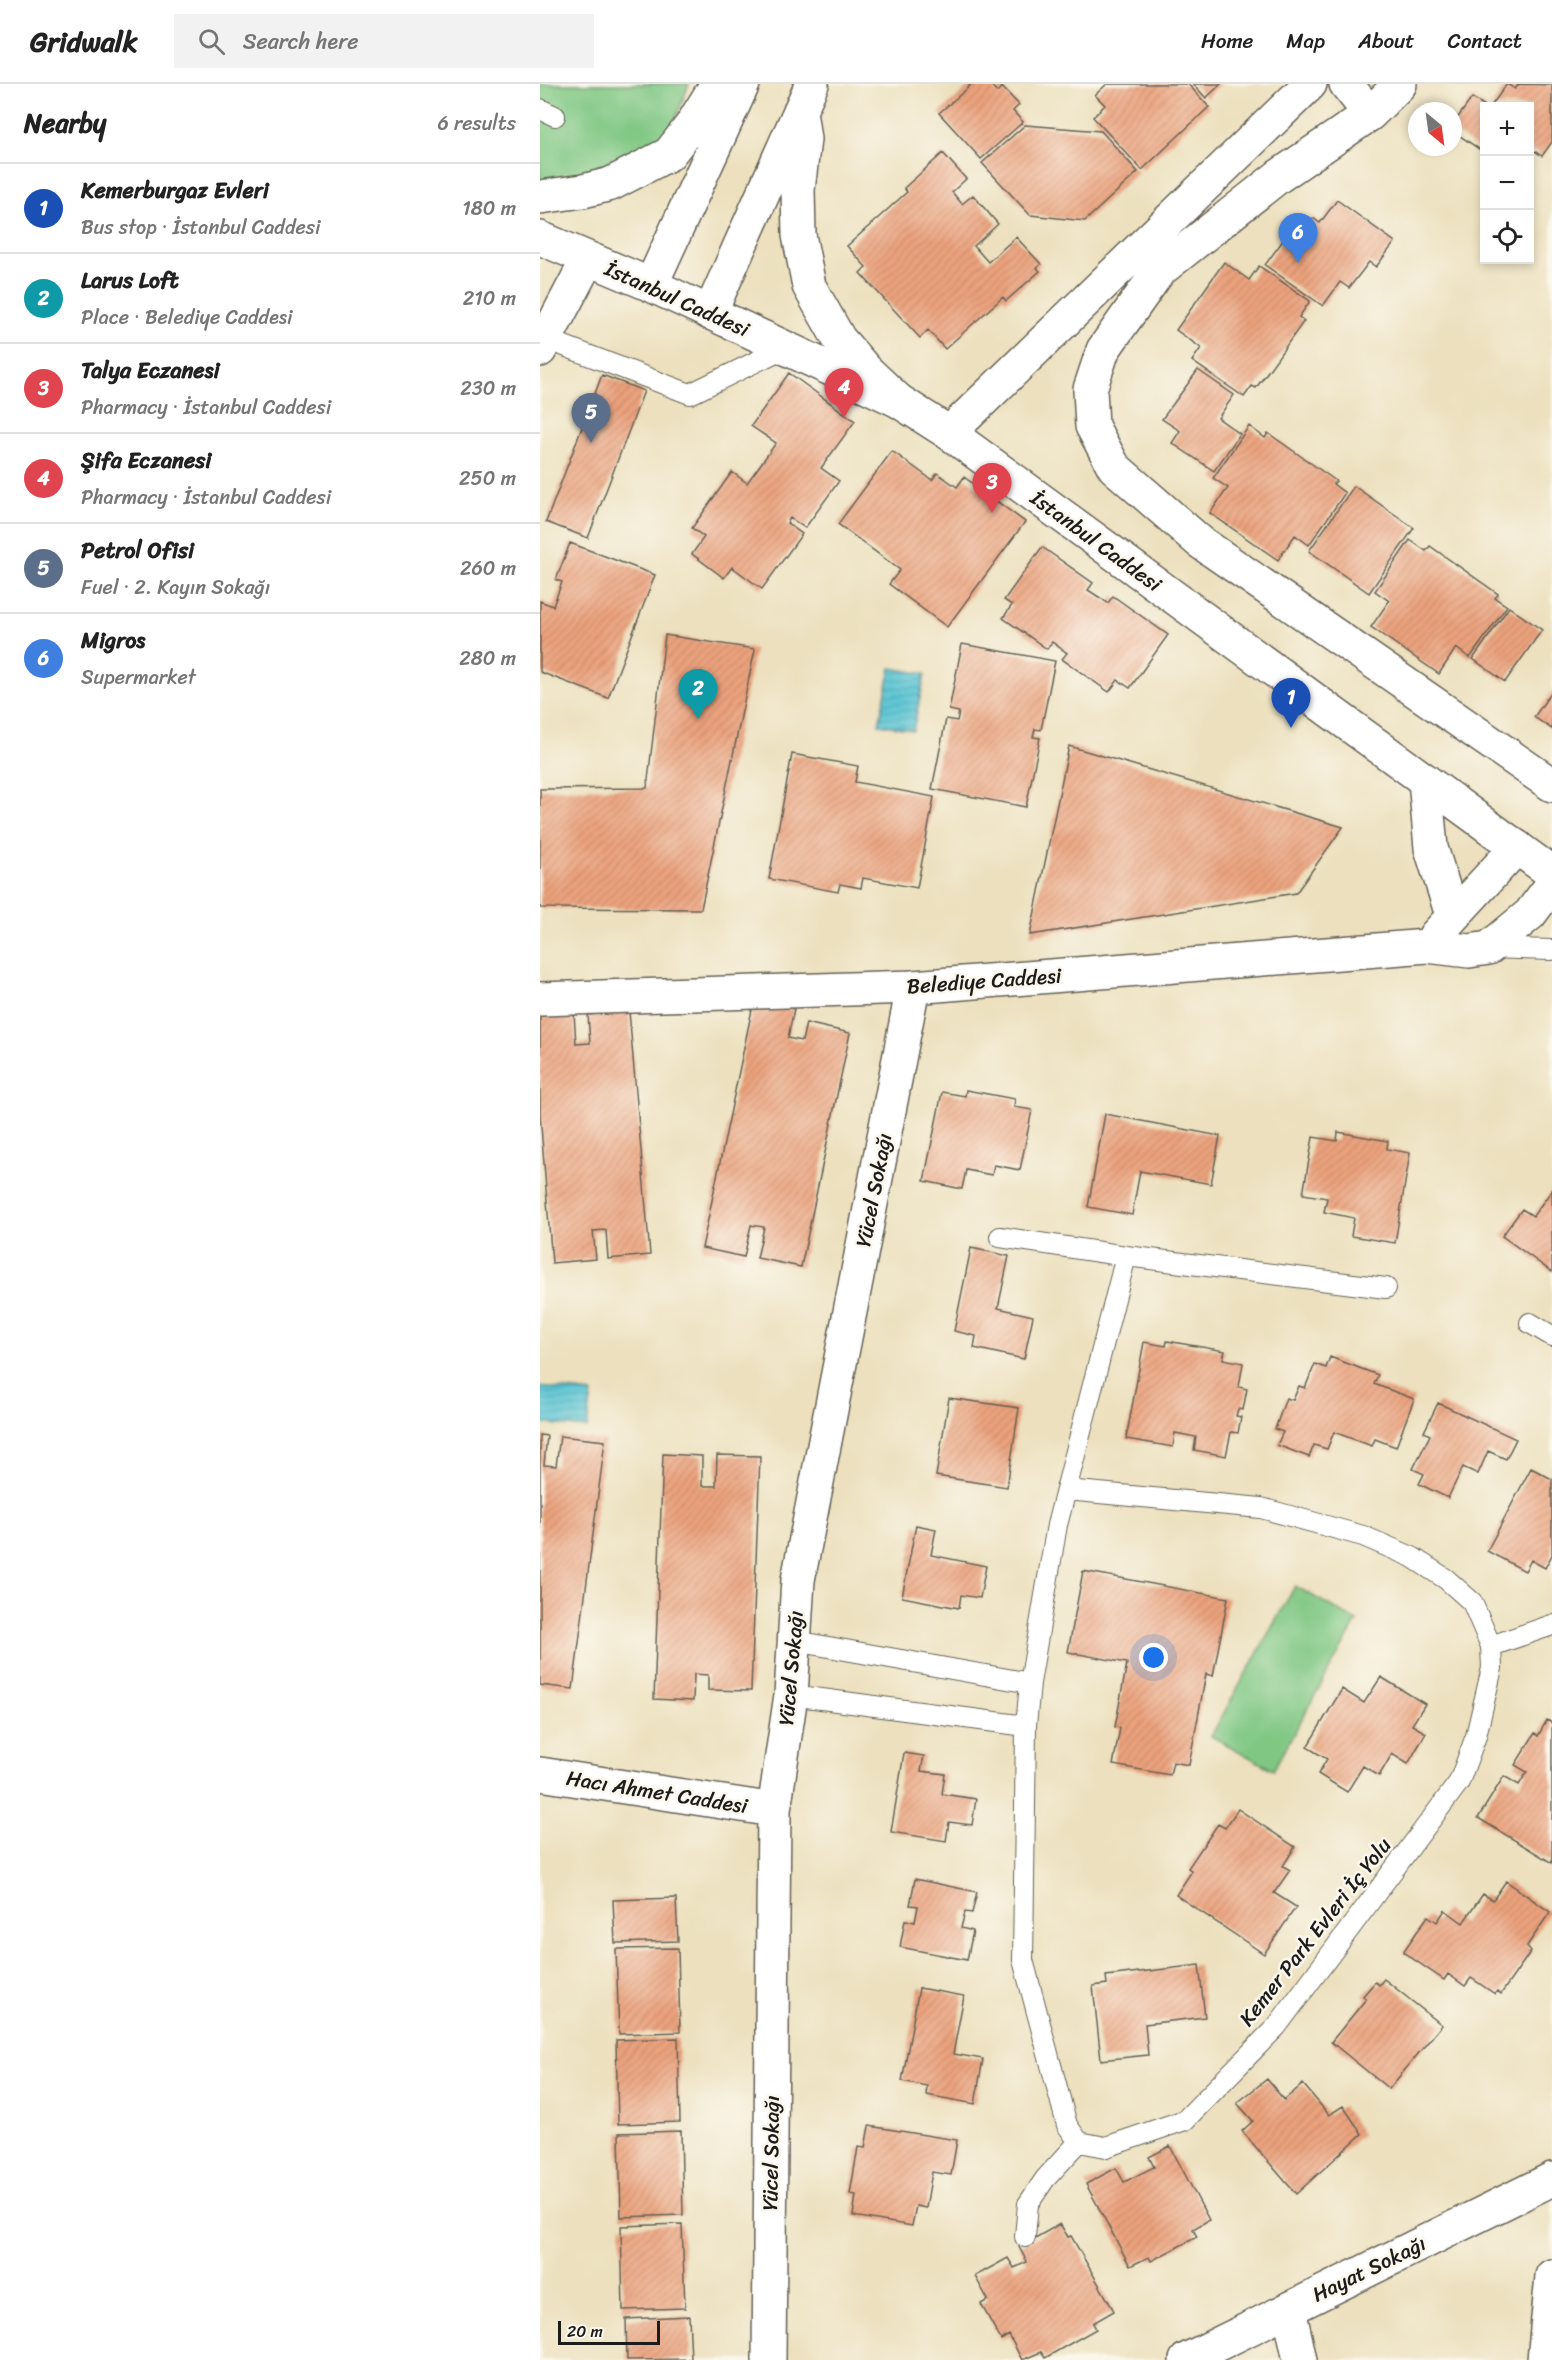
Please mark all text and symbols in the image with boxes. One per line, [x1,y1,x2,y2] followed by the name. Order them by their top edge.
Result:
[174,14,594,68] search box
[30,17,138,66] text: Gridwalk
[243,22,359,61] text: Search here
[1201,22,1253,60] text: Home
[1286,22,1325,60] text: Map
[1358,22,1415,60] text: About
[1448,22,1522,60] text: Contact
[195,25,228,58] icon: search
[24,100,106,146] text: Nearby
[1408,102,1462,156] north arrow
[1480,102,1534,264] map controls
[1480,102,1534,156] button: +
[437,106,516,141] text: 6 results
[1480,156,1534,210] button: −
[81,171,269,210] text: Kemerburgaz Evleri
[39,191,48,226] text: 1
[462,191,516,226] text: 180 m
[81,210,320,245] text: Bus stop · İstanbul Caddesi
[1480,210,1534,264] button: locate
[1278,214,1317,263] pin: 6
[597,250,757,348] street label: İstanbul Caddesi
[81,261,178,300] text: Larus Loft
[38,281,49,316] text: 2
[463,281,516,316] text: 210 m
[81,300,293,335] text: Place · Belediye Caddesi
[81,351,220,390] text: Talya Eczanesi
[824,368,864,418] pin: 4
[38,371,49,406] text: 3
[460,371,516,406] text: 230 m
[81,390,331,425] text: Pharmacy · İstanbul Caddesi
[572,394,610,443] pin: 5
[81,441,211,480] text: Şifa Eczanesi
[37,461,50,496] text: 4
[459,461,516,496] text: 250 m
[972,464,1012,513] pin: 3
[1021,479,1171,603] street label: İstanbul Caddesi
[81,480,331,515] text: Pharmacy · İstanbul Caddesi
[81,531,194,570] text: Petrol Ofisi
[37,551,50,586] text: 5
[460,551,516,586] text: 260 m
[81,570,270,605] text: Fuel · 2. Kayın Sokağı
[81,621,145,660] text: Migros
[38,641,49,676] text: 6
[459,641,516,676] text: 280 m
[81,660,196,695] text: Supermarket
[678,670,718,719] pin: 2
[1272,678,1311,728] pin: 1
[905,957,1064,1005] street label: Belediye Caddesi
[844,1130,904,1250] street label: Yücel Sokağı
[767,1609,815,1727] street label: Yücel Sokağı
[1139,1643,1168,1672] your location
[564,1759,752,1825] street label: Hacı Ahmet Caddesi
[1229,1828,1402,2035] street label: Kemer Park Evleri İç Yolu
[751,2095,791,2211] street label: Yücel Sokağı
[1305,2225,1433,2313] street label: Hayat Sokağı
[567,2317,603,2346] text: 20 m
[558,2318,660,2346] scale bar

